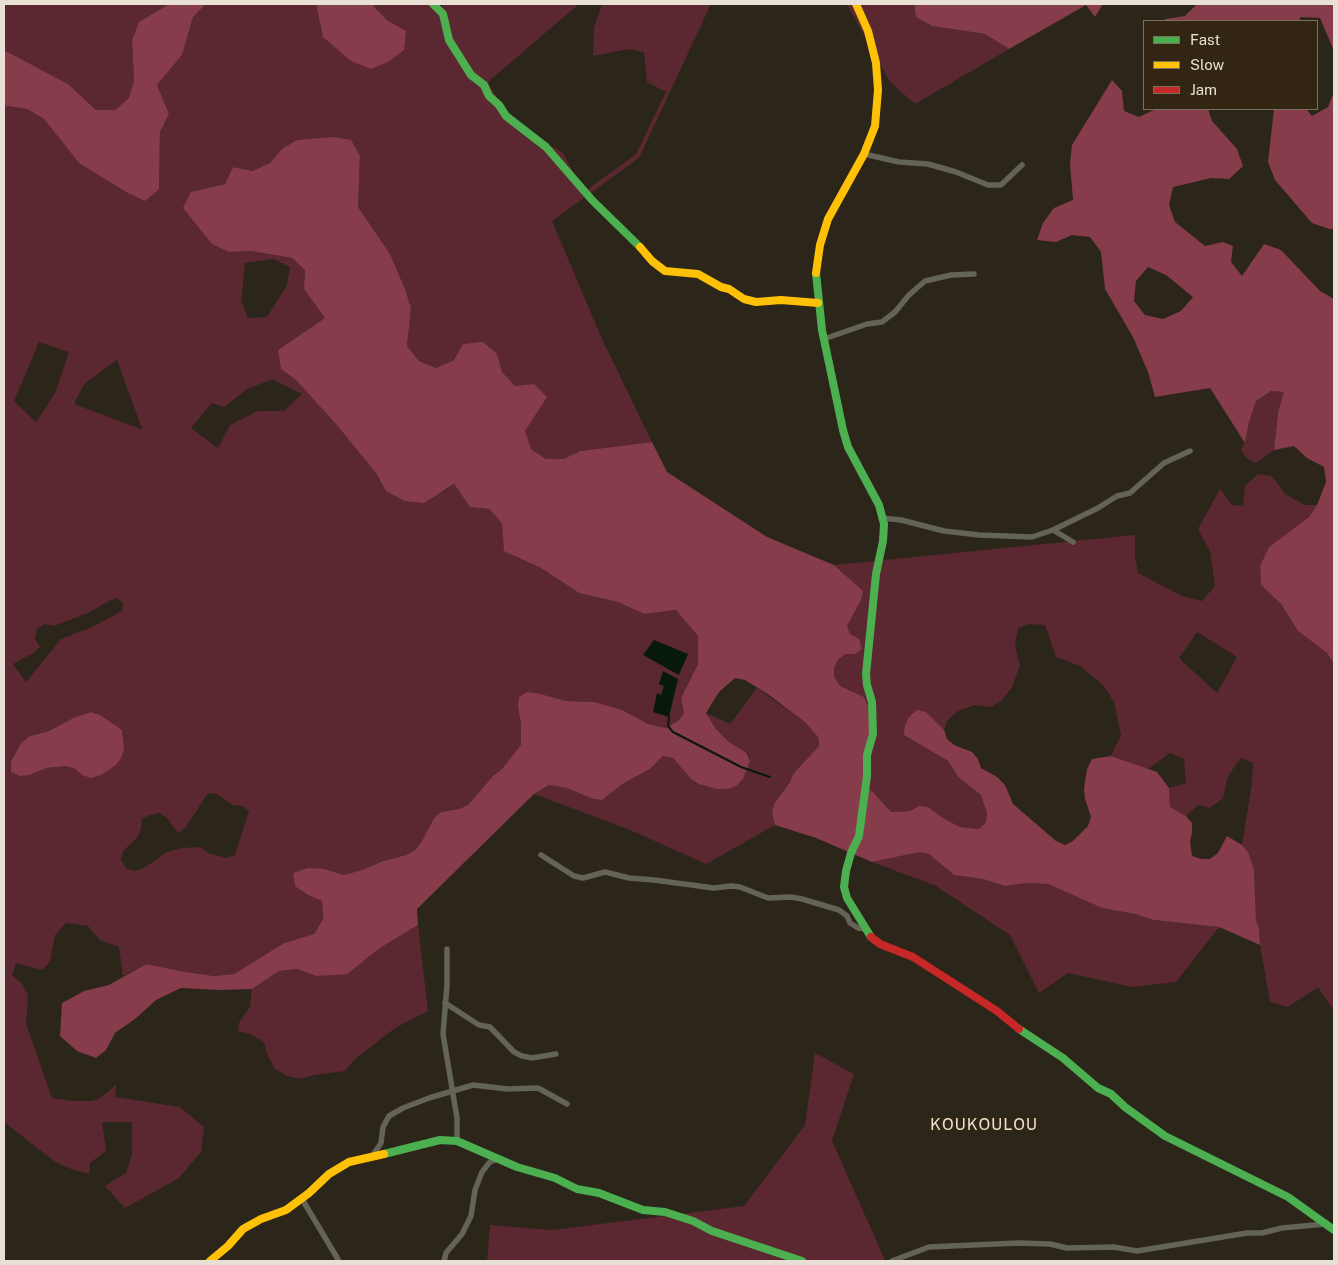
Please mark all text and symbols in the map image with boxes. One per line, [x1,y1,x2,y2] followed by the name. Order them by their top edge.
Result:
[1143,20,1318,110] legend
[1190,31,1220,48] text: Fast
[1190,56,1224,73] text: Slow
[1190,81,1217,98] text: Jam
[929,1115,1039,1135] district label: KOUKOULOU

